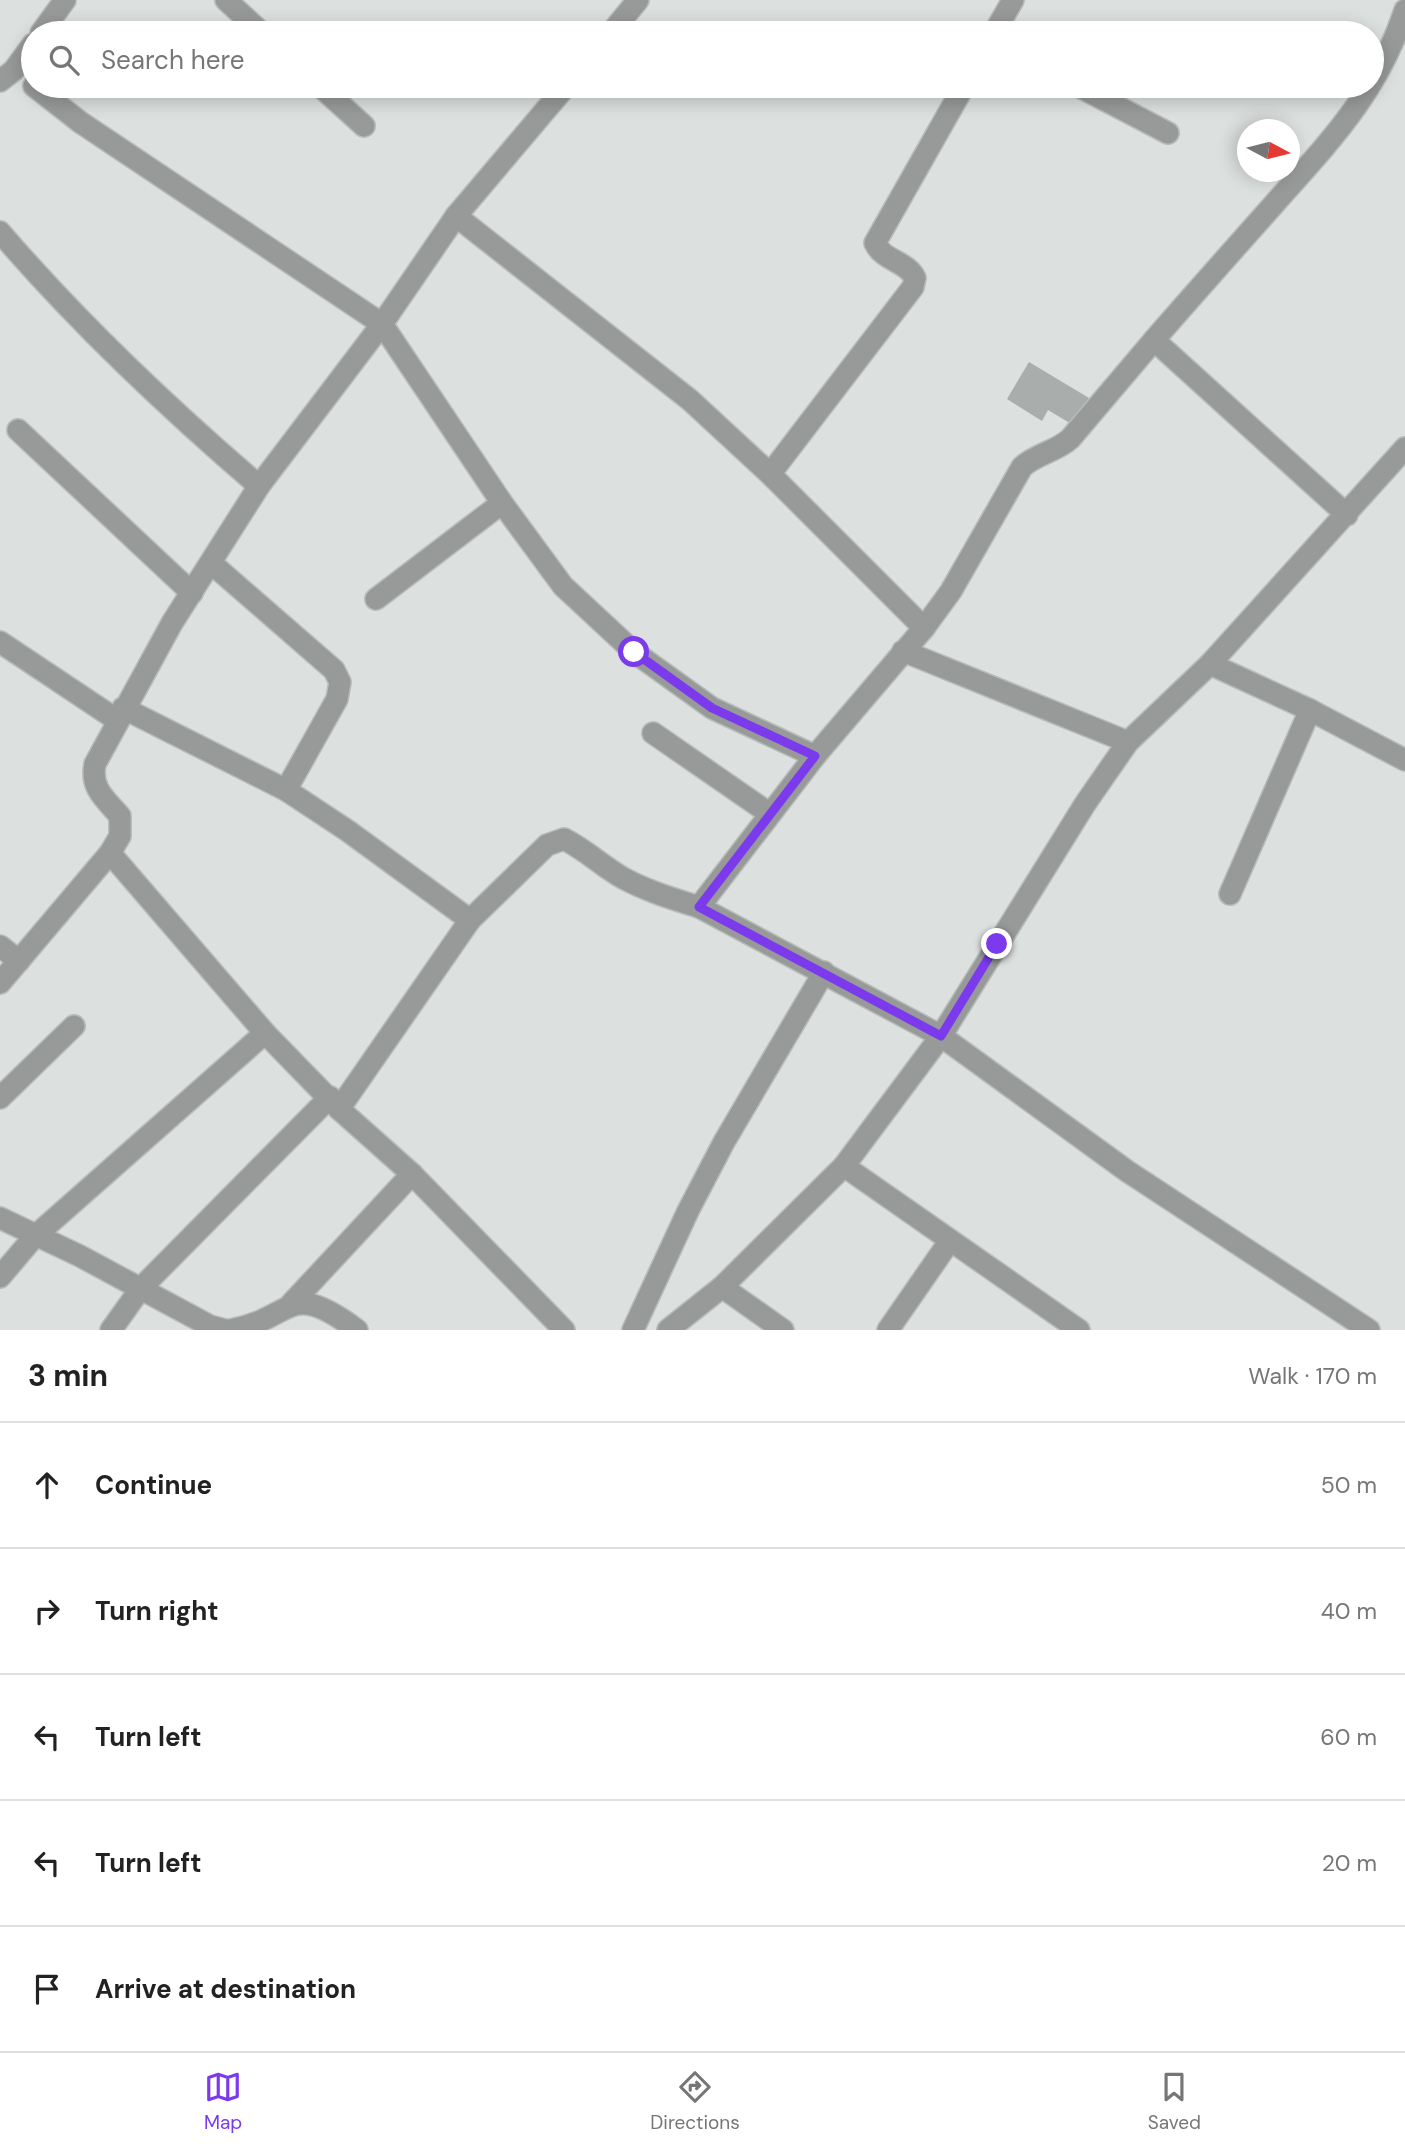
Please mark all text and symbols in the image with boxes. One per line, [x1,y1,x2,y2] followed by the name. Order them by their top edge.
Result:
[21,21,1384,98] search box
[45,41,83,79] icon: search
[101,43,244,77] text: Search here
[1237,119,1300,182] north arrow
[618,636,649,667] route start
[981,928,1012,959] route end
[28,1356,108,1395] text: 3 min
[1248,1361,1377,1391] text: Walk · 170 m
[28,1466,66,1504] icon: ahead
[95,1468,212,1502] text: Continue
[1321,1470,1377,1500] text: 50 m
[28,1592,66,1630] icon: right
[95,1594,219,1628] text: Turn right
[1321,1596,1377,1626] text: 40 m
[28,1718,66,1756] icon: left
[95,1720,202,1754] text: Turn left
[1320,1722,1377,1752] text: 60 m
[28,1844,66,1882] icon: left
[95,1846,202,1880] text: Turn left
[1322,1848,1377,1878] text: 20 m
[28,1970,66,2008] icon: arrive
[95,1972,356,2006] text: Arrive at destination
[204,2068,242,2135] tab: Map
[650,2068,740,2135] tab: Directions
[1148,2068,1201,2135] tab: Saved

